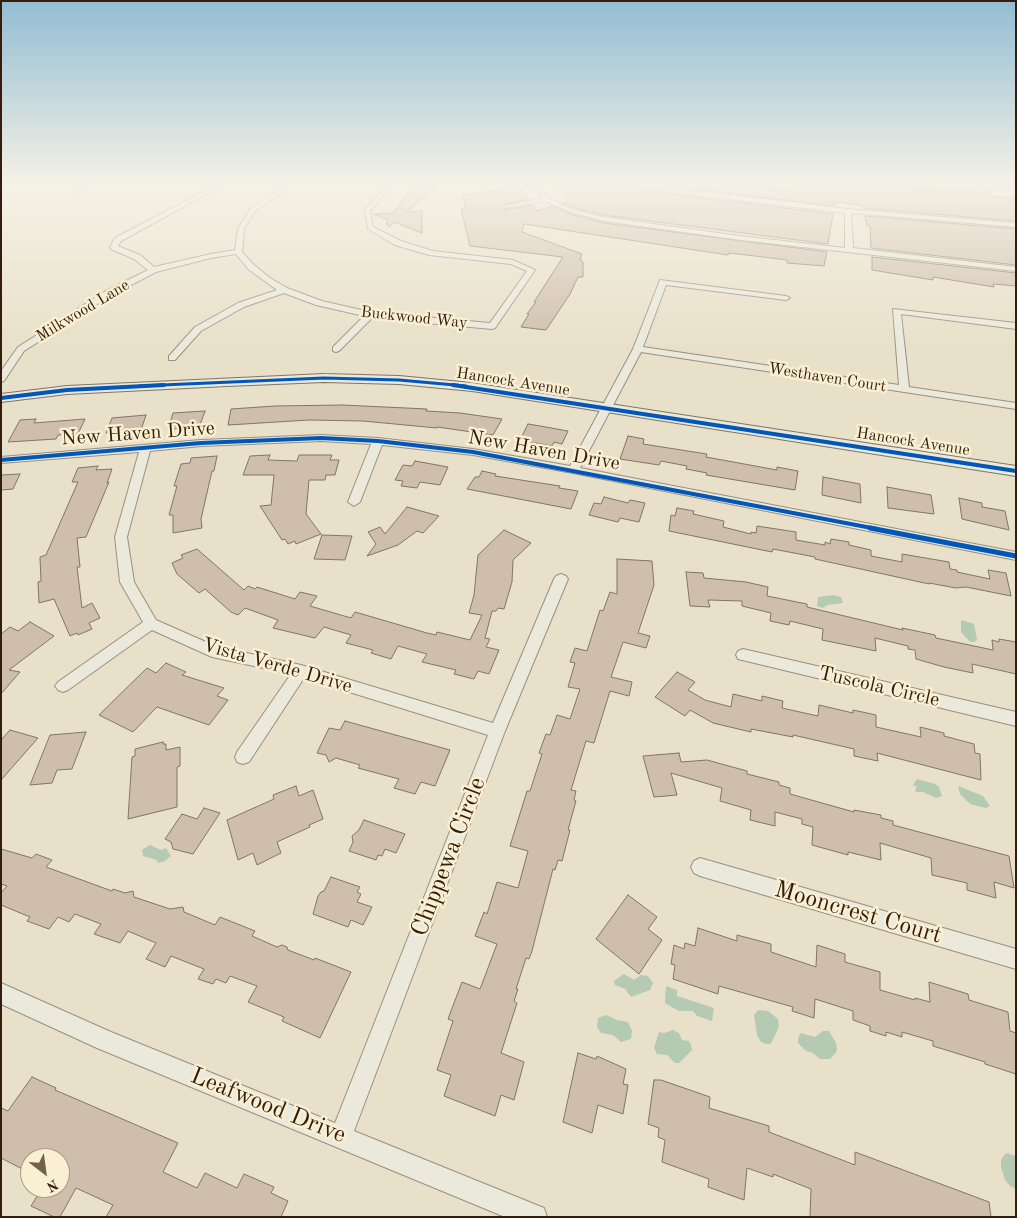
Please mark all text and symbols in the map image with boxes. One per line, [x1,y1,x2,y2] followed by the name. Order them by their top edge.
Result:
[33,276,133,346] street label: Milkwood Lane
[360,303,468,333] street label: Buckwood Way
[767,359,887,397] street label: Westhaven Court
[455,364,571,400] street label: Hancock Avenue
[60,417,216,451] street label: New Haven Drive
[855,424,971,460] street label: Hancock Avenue
[466,426,622,476] street label: New Haven Drive
[199,633,355,699] street label: Vista Verde Drive
[816,661,942,713] street label: Tuscola Circle
[405,773,493,941] street label: Chippewa Circle
[771,875,945,951] street label: Mooncrest Court
[186,1062,350,1150] street label: Leafwood Drive
[20,1148,70,1198] north arrow
[44,1176,60,1194] text: N

